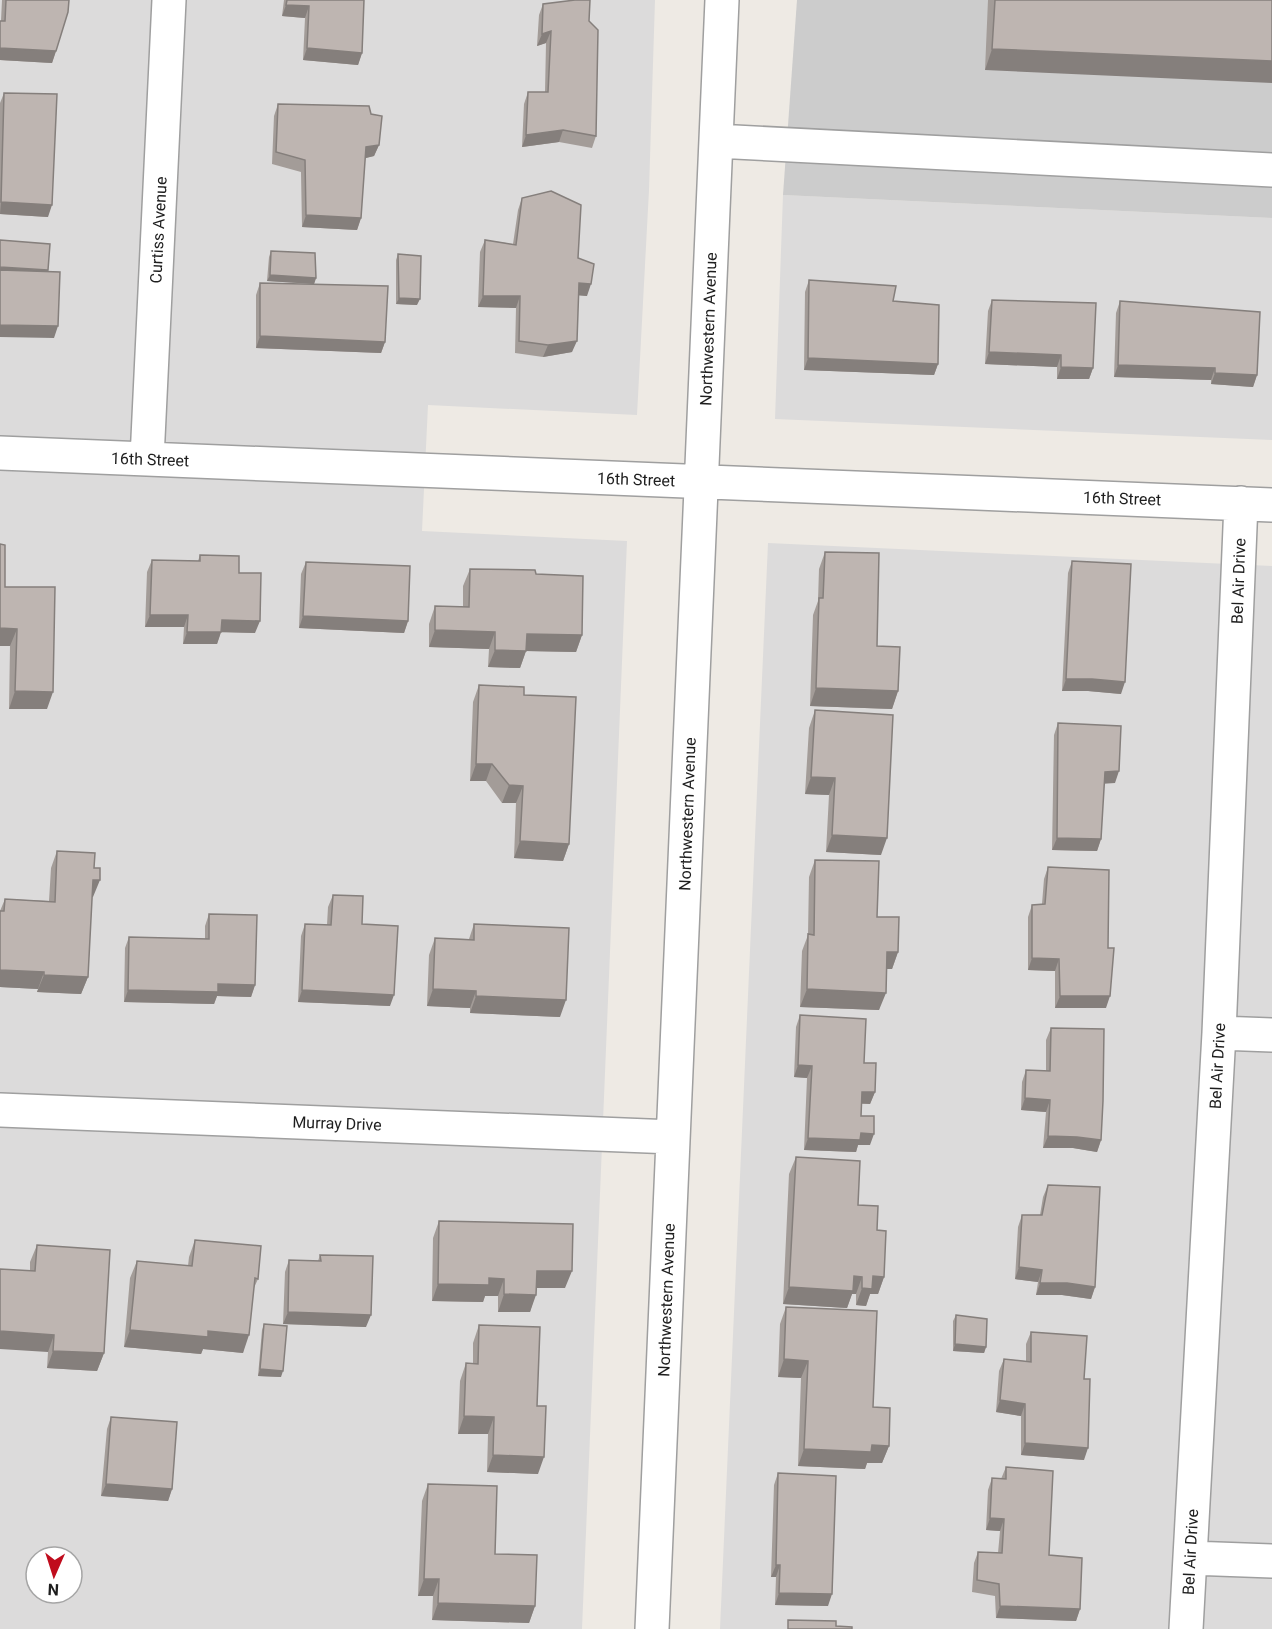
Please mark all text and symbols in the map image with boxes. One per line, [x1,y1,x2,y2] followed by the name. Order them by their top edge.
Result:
[146,176,171,284] street label: Curtiss Avenue
[696,252,721,406] street label: Northwestern Avenue
[111,449,189,470] street label: 16th Street
[597,469,675,490] street label: 16th Street
[1083,488,1161,509] street label: 16th Street
[1228,538,1249,624] street label: Bel Air Drive
[675,737,700,891] street label: Northwestern Avenue
[1206,1023,1229,1109] street label: Bel Air Drive
[292,1112,382,1135] street label: Murray Drive
[654,1223,679,1377] street label: Northwestern Avenue
[1179,1509,1202,1595] street label: Bel Air Drive
[24,1545,84,1605] north arrow
[47,1580,59,1599] text: N

